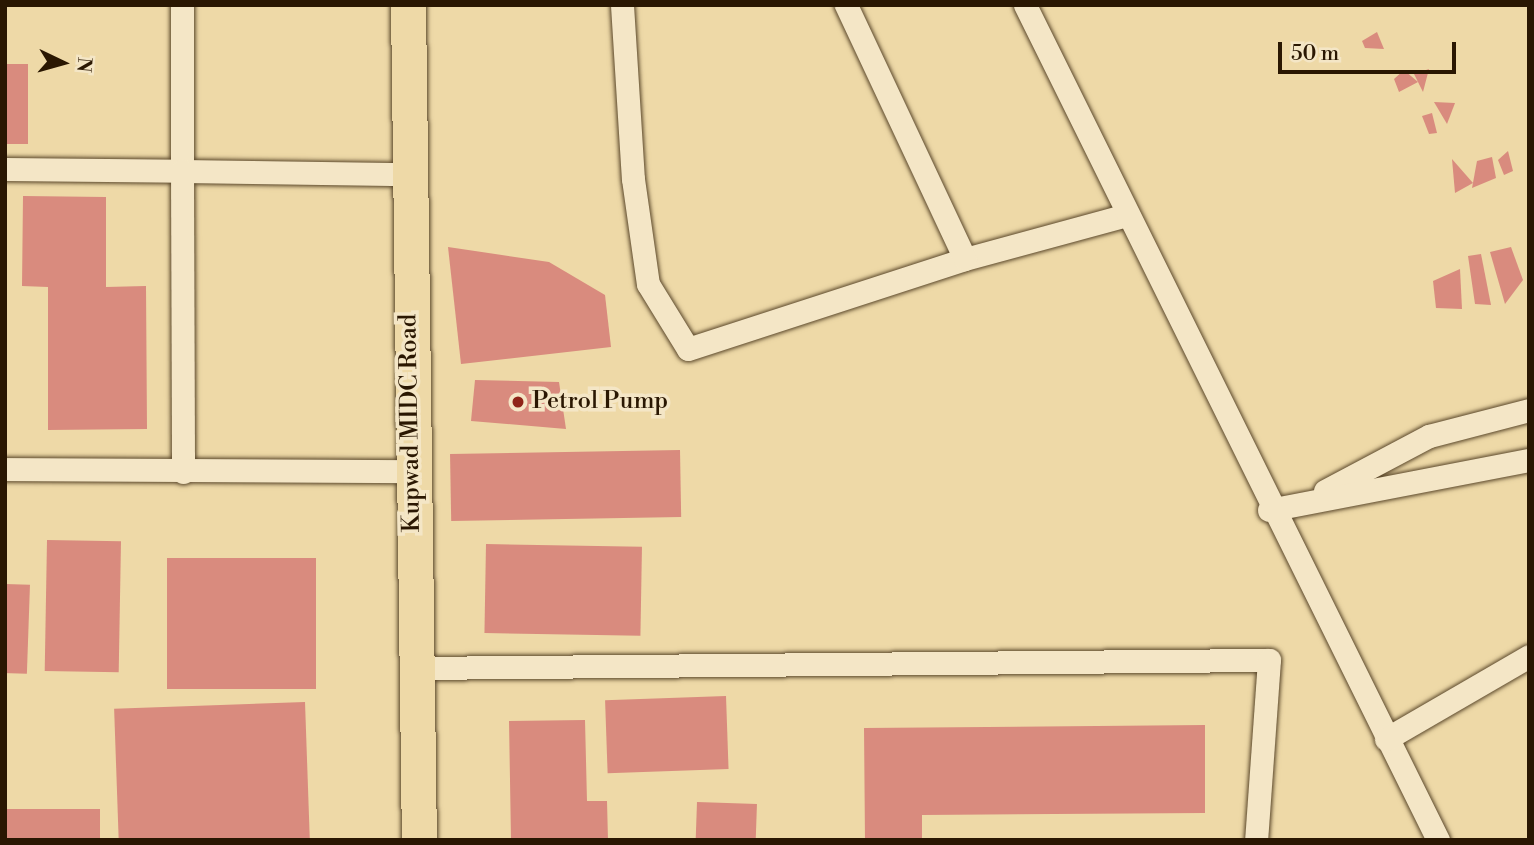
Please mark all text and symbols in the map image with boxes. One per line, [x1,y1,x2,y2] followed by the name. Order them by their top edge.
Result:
[28,28,98,98] north arrow
[1282,28,1460,72] scale bar
[1291,41,1339,67] text: 50 m
[71,56,97,73] text: N
[395,313,427,533] street label: Kupwad MIDC Road
[532,388,668,416] place label: Petrol Pump
[510,394,526,410] marker: Petrol Pump

